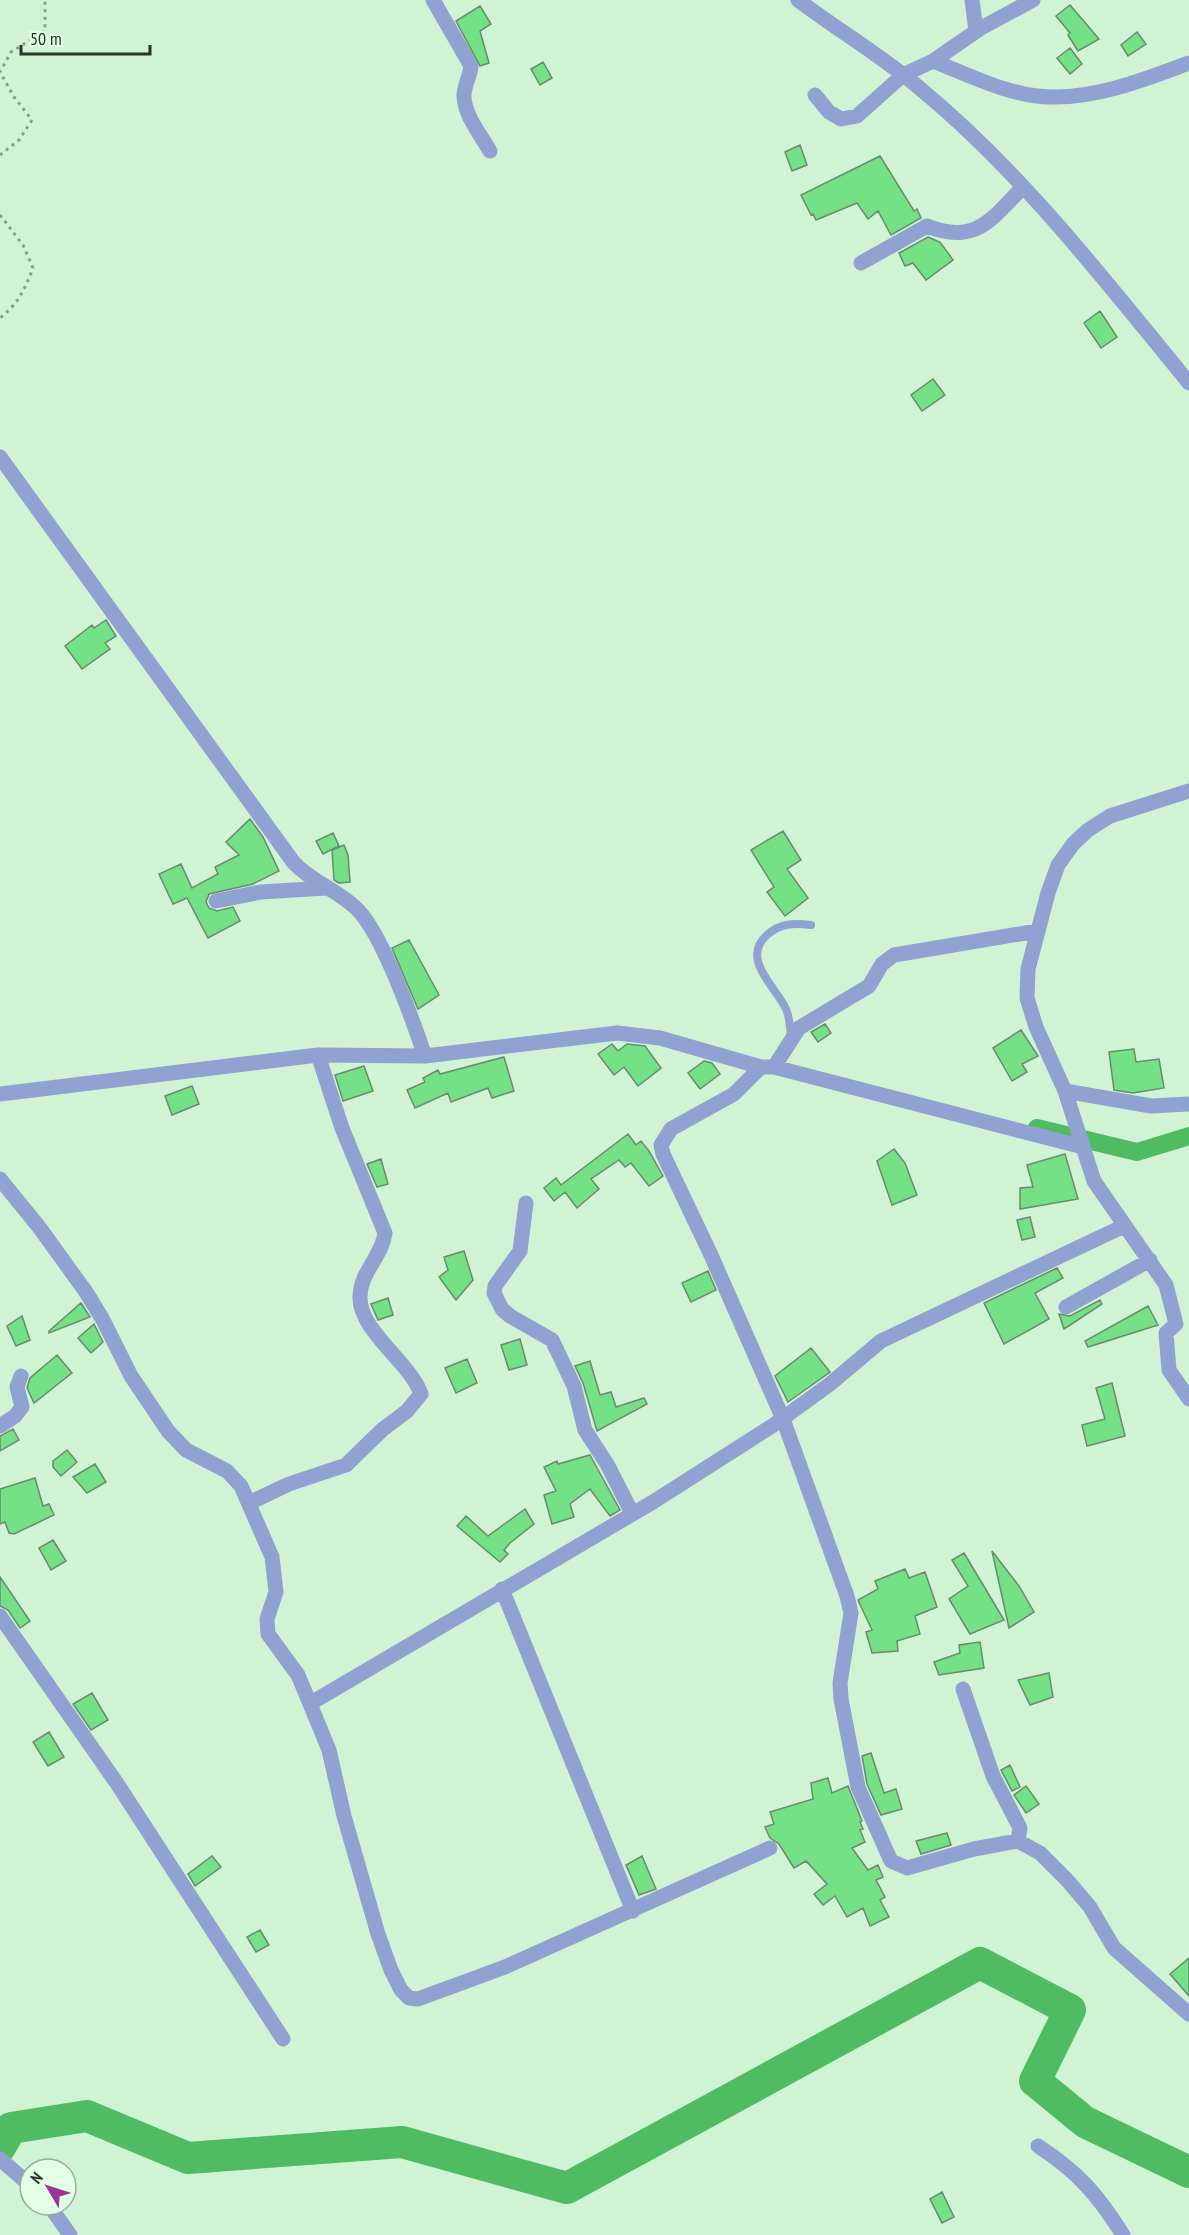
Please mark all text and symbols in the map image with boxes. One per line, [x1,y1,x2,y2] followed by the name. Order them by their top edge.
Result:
[21,18,150,56] scale bar
[30,27,62,50] text: 50 m
[18,2157,78,2217] north arrow
[26,2168,47,2187] text: N

